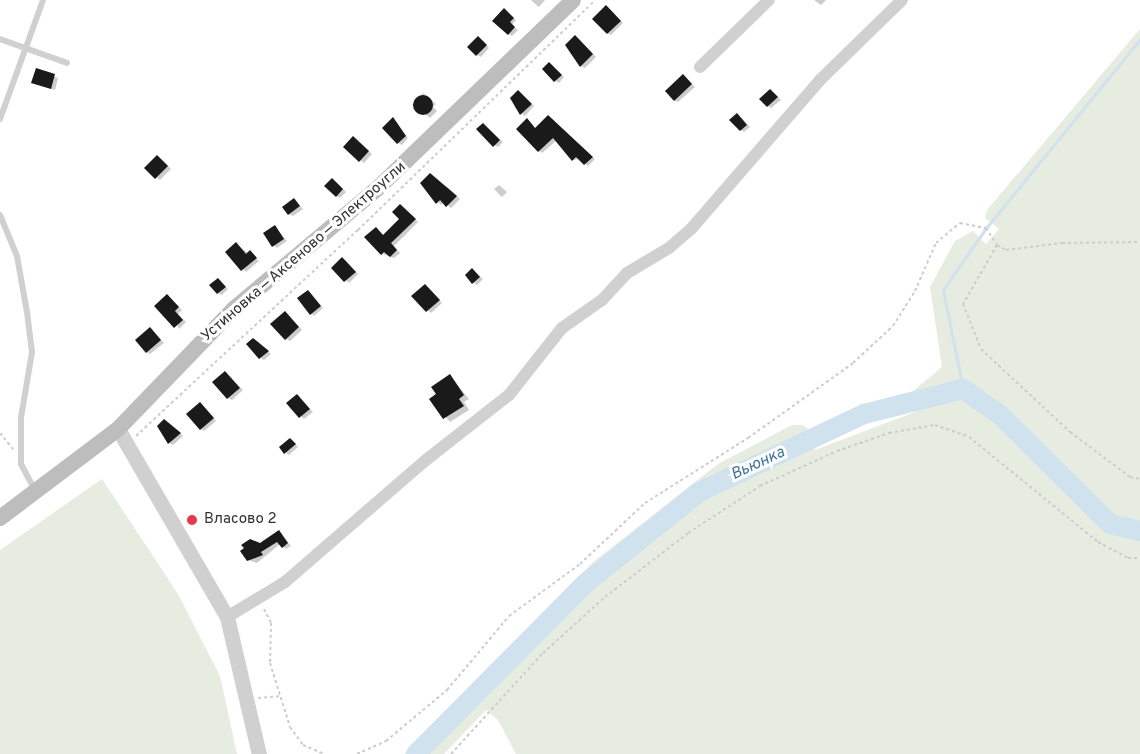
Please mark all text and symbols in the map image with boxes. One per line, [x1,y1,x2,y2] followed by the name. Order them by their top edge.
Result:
[198,158,410,346] street label: Устиновка — Аксеново — Электроугли
[728,443,788,485] water label: Вьюнка
[204,511,277,529] place label: Власово 2
[185,513,199,527] marker: Власово 2

